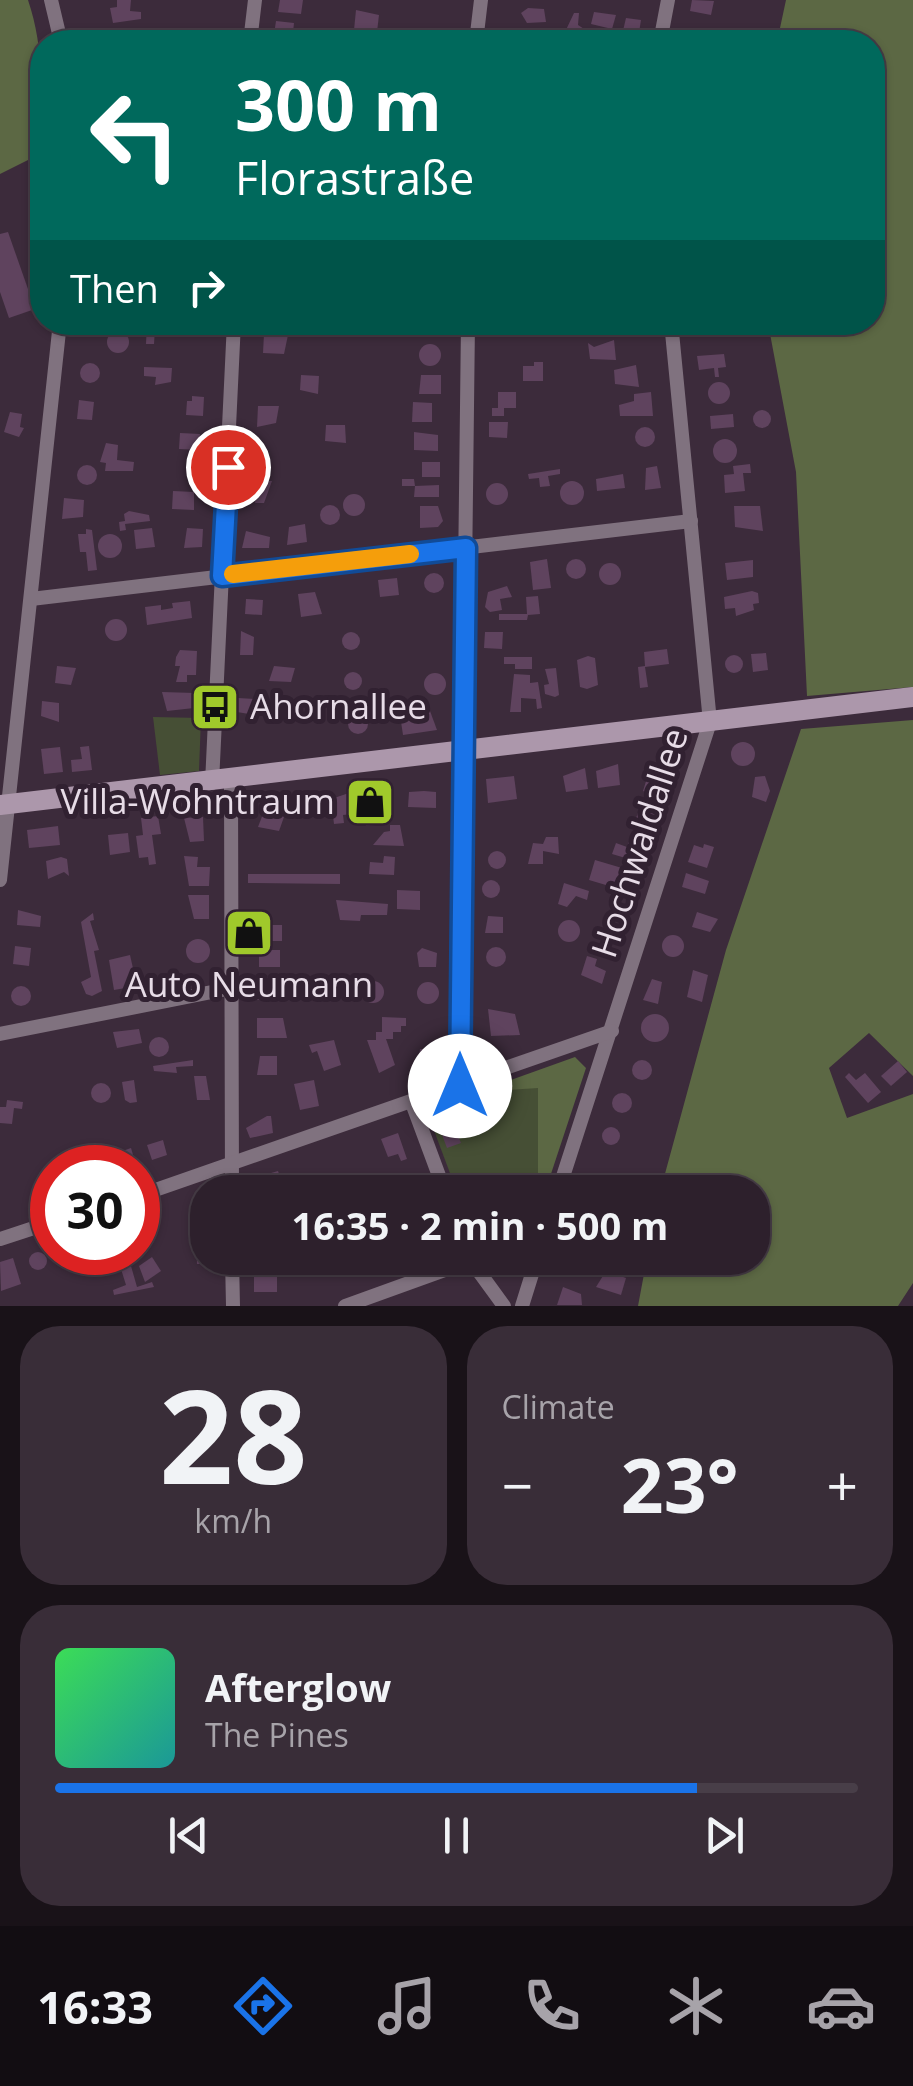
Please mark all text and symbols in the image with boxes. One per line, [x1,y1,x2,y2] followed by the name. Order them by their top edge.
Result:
[235,56,442,152] text: 300 m
[70,70,200,200] icon: left
[235,147,474,208] text: Florastraße
[179,260,234,315] icon: right
[70,262,159,314] text: Then
[186,425,271,510] pin
[201,440,256,495] icon: arrive
[189,681,241,733] bus stop icon: Ahornallee
[250,682,427,729] place label: Ahornallee
[579,722,698,963] street label: Hochwaldallee
[344,776,396,828] shop icon: Villa-Wohntraum
[61,777,335,824] place label: Villa-Wohntraum
[223,907,275,959] shop icon: Auto Neumann
[125,960,373,1007] place label: Auto Neumann
[408,1034,512,1138] position arrow
[30,1145,160,1275] speed limit sign: 30
[292,1199,668,1251] text: 16:35 · 2 min · 500 m
[159,1345,308,1522] text: 28
[502,1385,615,1428] text: Climate
[621,1433,739,1535] text: 23°
[502,1447,533,1522] text: −
[827,1447,858,1522] text: +
[194,1499,272,1542] text: km/h
[205,1661,391,1713] text: Afterglow
[205,1713,349,1756] text: The Pines
[161,1808,216,1863] icon: previous
[429,1808,484,1863] icon: pause
[697,1808,752,1863] icon: next
[228,1971,298,2041] icon: directions
[372,1971,442,2041] icon: music
[517,1971,587,2041] icon: phone
[661,1971,731,2041] icon: climate
[806,1971,876,2041] icon: car
[37,1976,153,2037] text: 16:33

